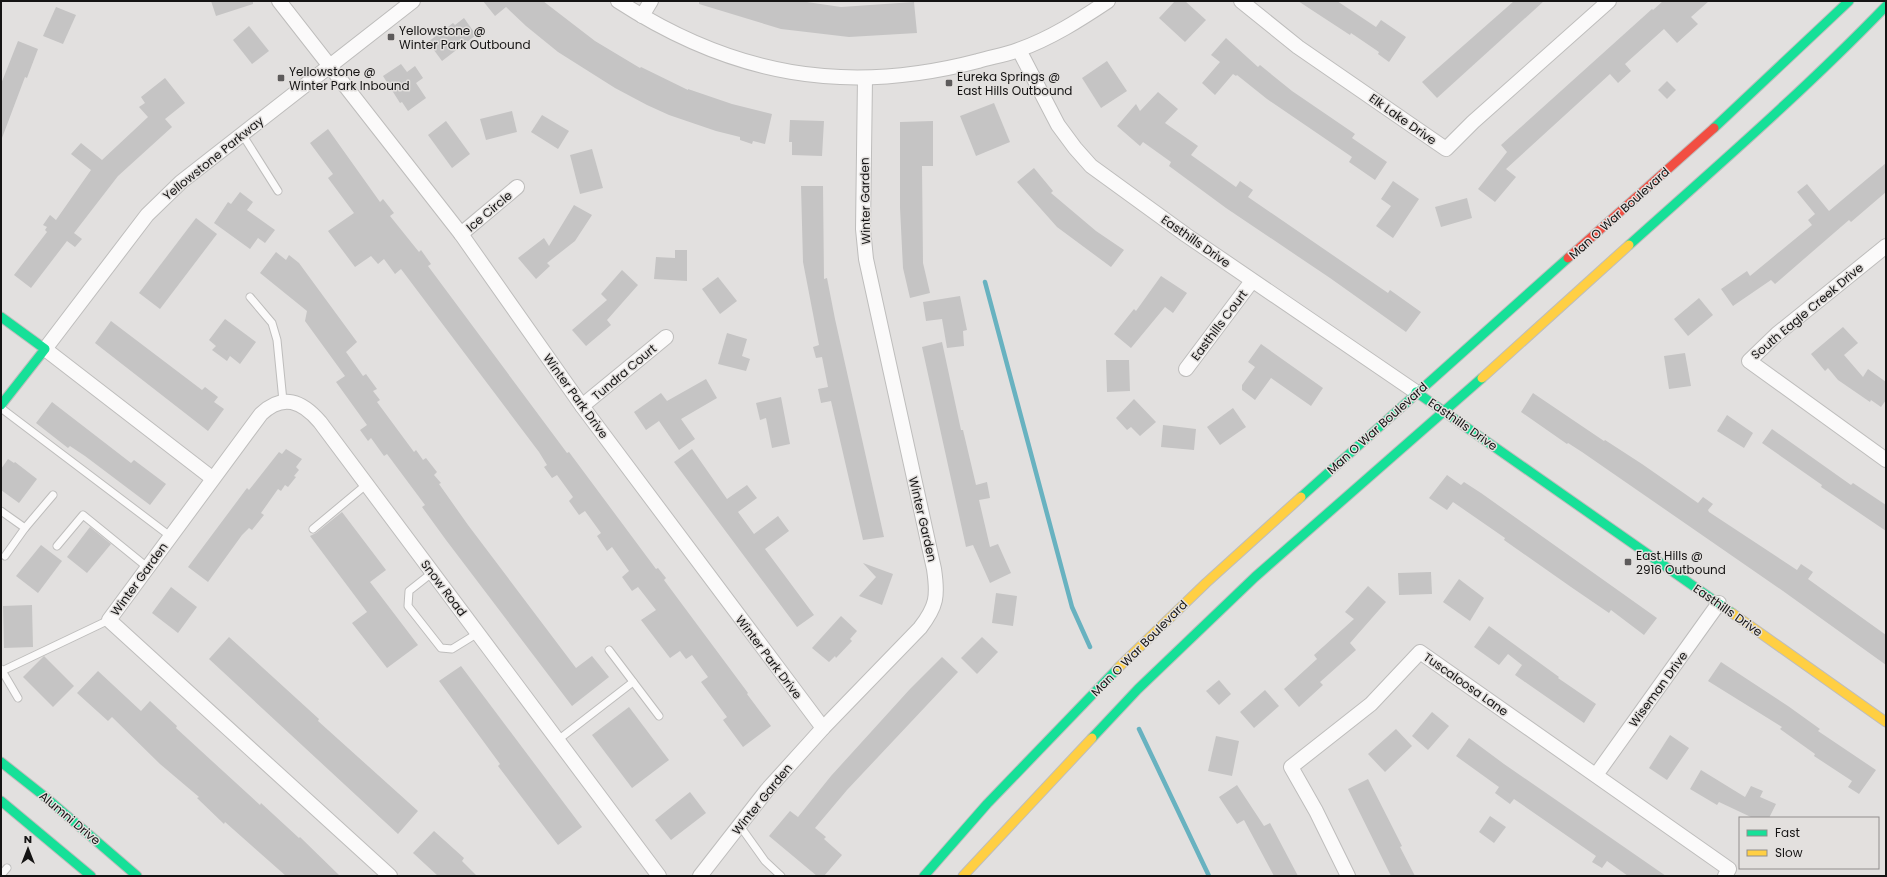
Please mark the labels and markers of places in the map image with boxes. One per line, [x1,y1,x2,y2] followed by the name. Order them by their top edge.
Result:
[399,22,531,53] place label: Yellowstone @ Winter Park Outbound
[386,32,396,42] marker: Yellowstone @ Winter Park Outbound
[289,63,410,94] place label: Yellowstone @ Winter Park Inbound
[957,68,1072,99] place label: Eureka Springs @ East Hills Outbound
[276,73,286,83] marker: Yellowstone @ Winter Park Inbound
[944,78,954,88] marker: Eureka Springs @ East Hills Outbound
[1636,547,1726,578] place label: East Hills @ 2916 Outbound
[1623,557,1633,567] marker: East Hills @ 2916 Outbound

